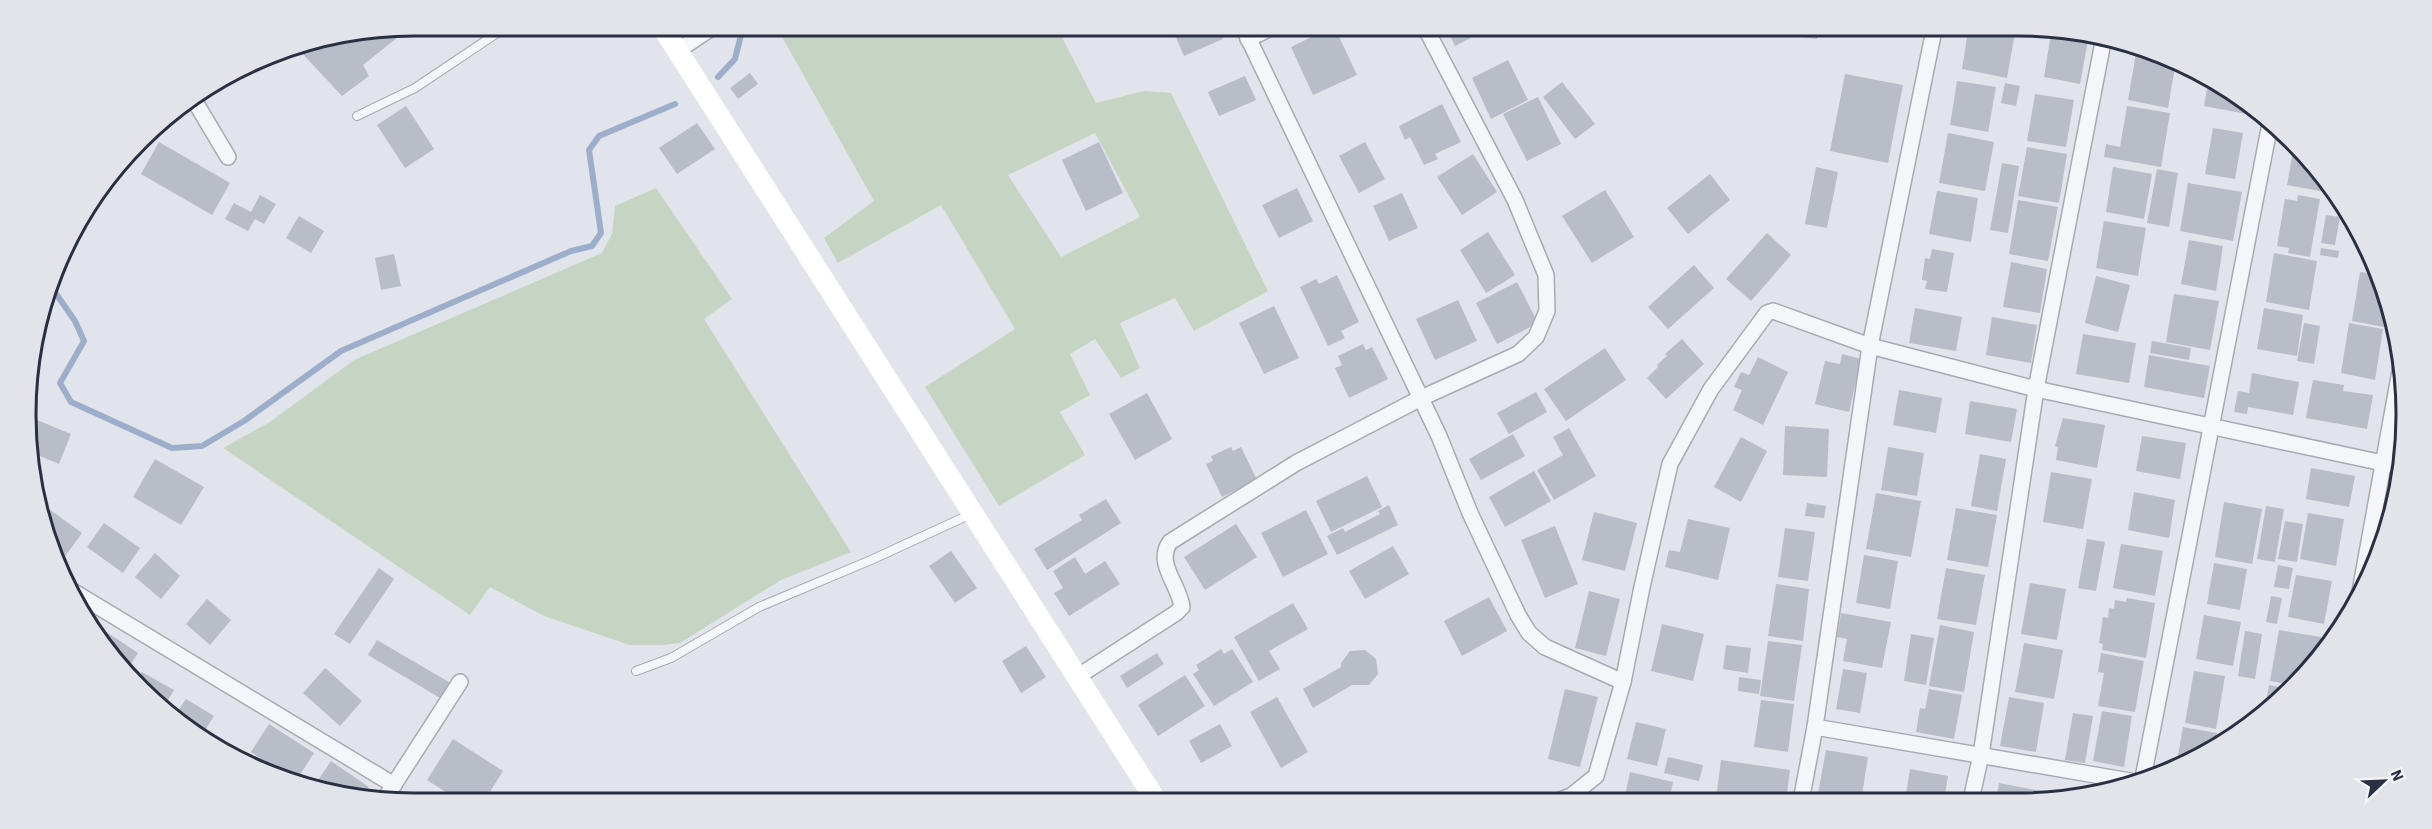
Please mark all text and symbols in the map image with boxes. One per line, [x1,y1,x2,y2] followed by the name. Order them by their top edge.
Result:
[2354,751,2414,811] north arrow
[2385,766,2409,785] text: N

